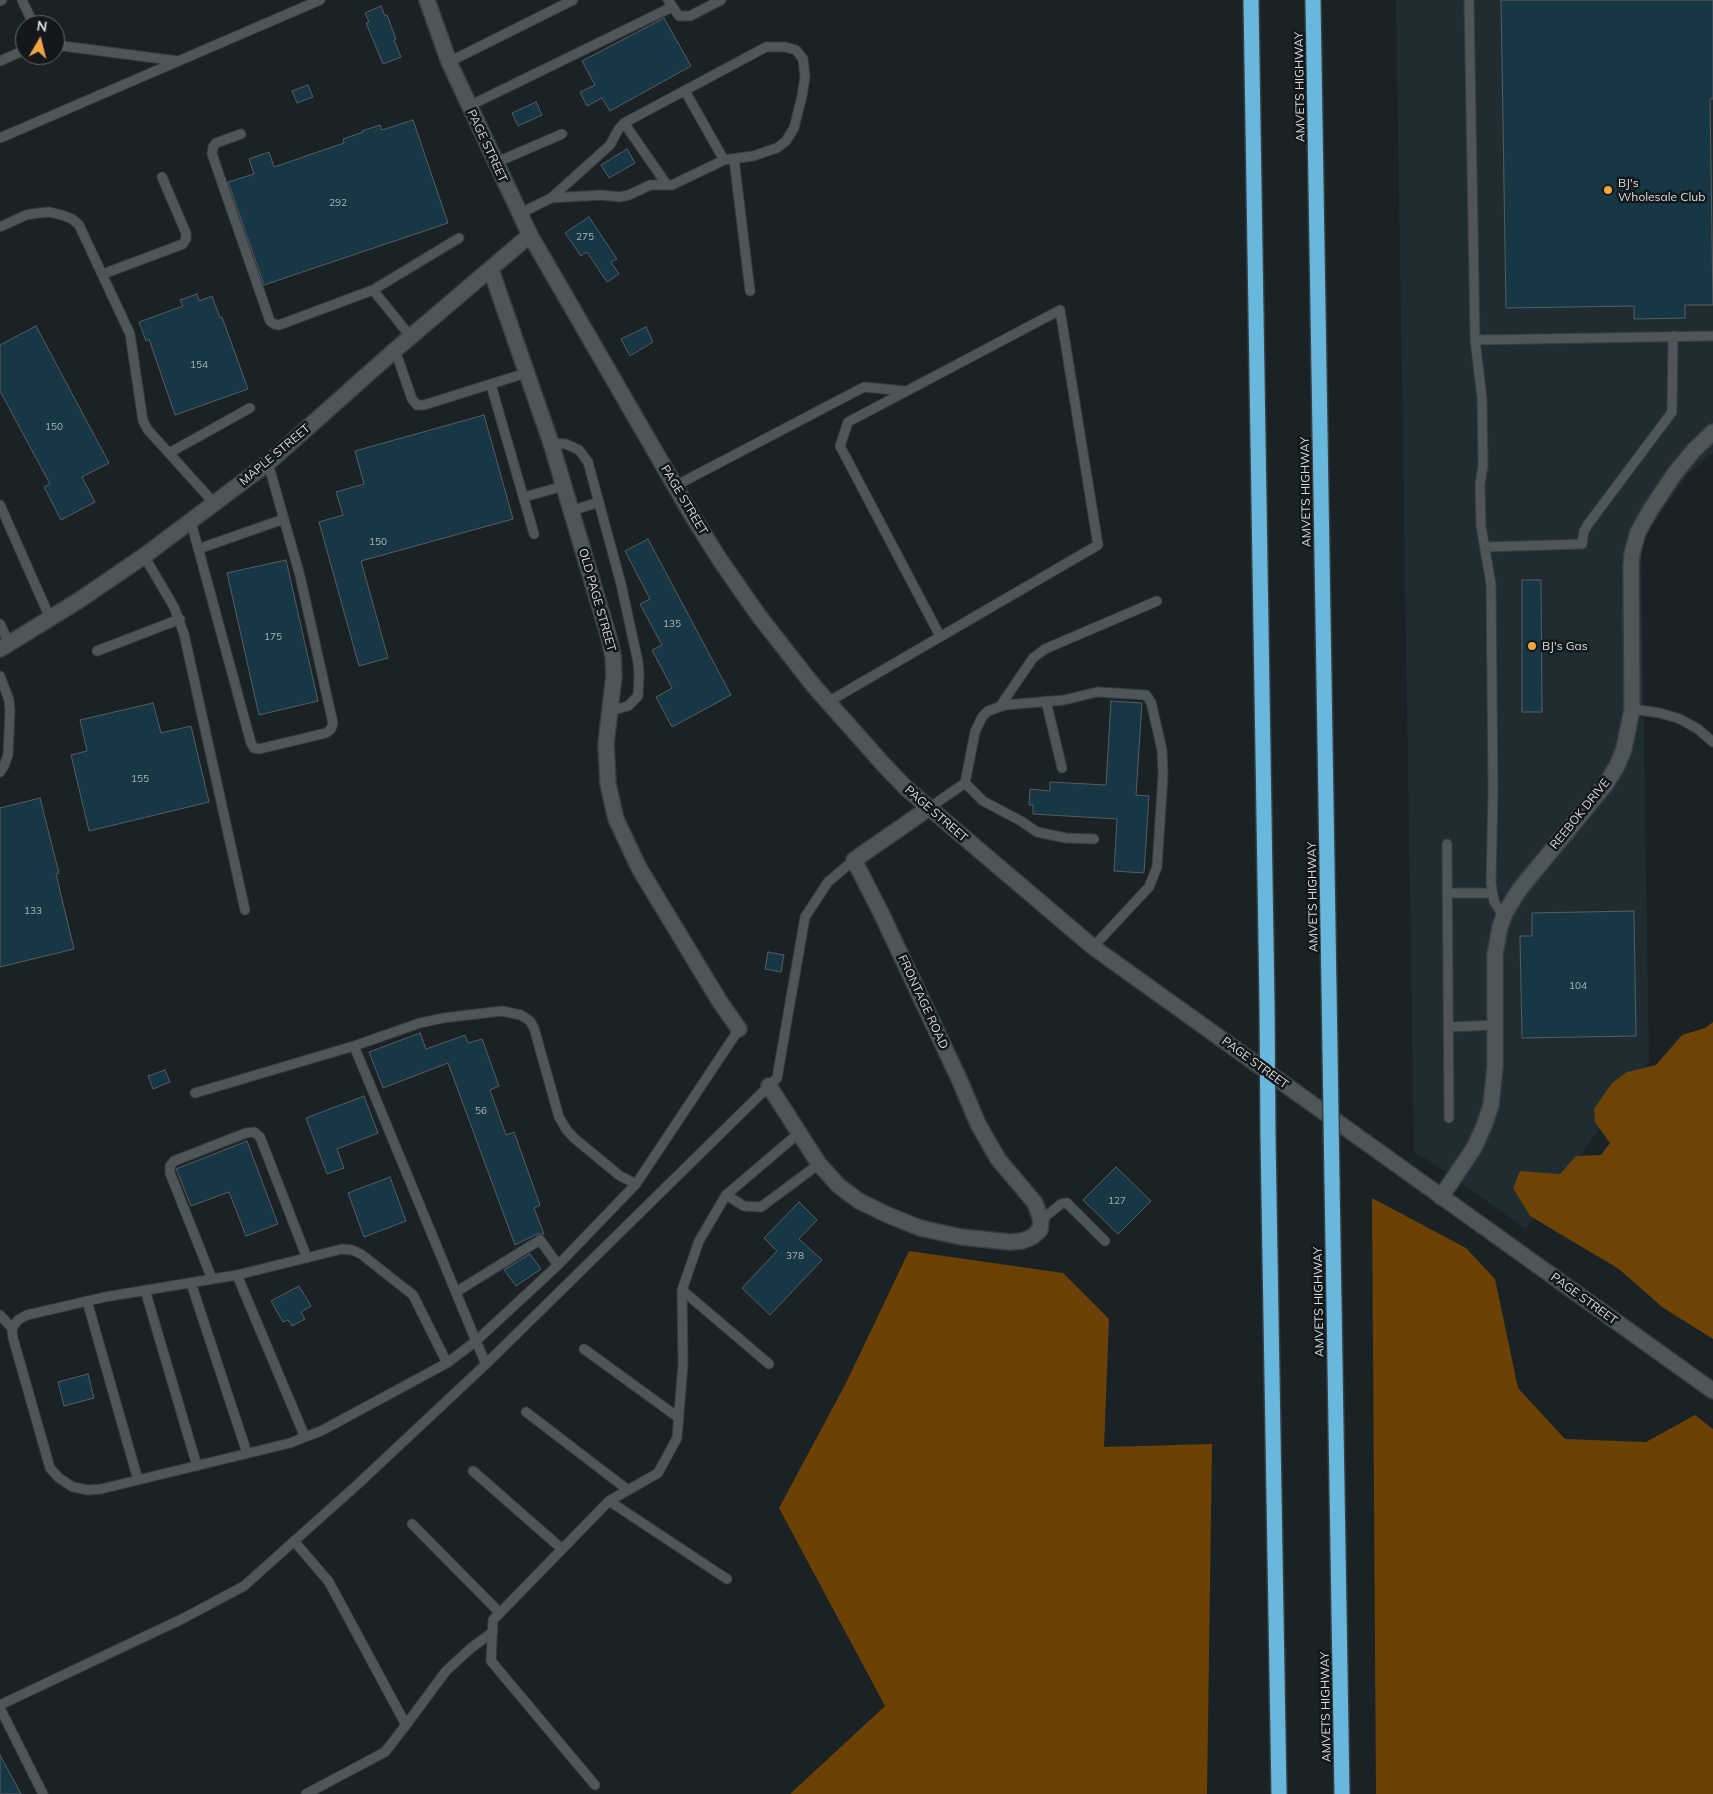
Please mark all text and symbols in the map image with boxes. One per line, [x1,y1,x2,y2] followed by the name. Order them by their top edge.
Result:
[15,15,65,65] north arrow
[35,16,48,36] text: N
[1292,32,1308,142] street label: AMVETS HIGHWAY
[464,107,510,185] street label: PAGE STREET
[1618,176,1705,204] place label: BJ's Wholesale Club
[1602,184,1614,196] marker: BJ's Wholesale Club
[329,197,347,209] house number: 292
[576,231,594,243] house number: 275
[190,359,208,371] house number: 154
[45,421,63,433] house number: 150
[237,421,313,489] street label: MAPLE STREET
[1298,437,1314,547] street label: AMVETS HIGHWAY
[658,463,710,537] street label: PAGE STREET
[369,536,387,548] house number: 150
[575,547,619,653] street label: OLD PAGE STREET
[663,618,681,630] house number: 135
[264,631,282,643] house number: 175
[1542,639,1588,653] place label: BJ's Gas
[1526,640,1538,652] marker: BJ's Gas
[131,773,149,785] house number: 155
[1547,776,1613,852] street label: REEBOK DRIVE
[902,783,970,845] street label: PAGE STREET
[1305,842,1321,952] street label: AMVETS HIGHWAY
[24,905,42,917] house number: 133
[895,953,951,1051] street label: FRONTAGE ROAD
[1569,980,1587,992] house number: 104
[1219,1034,1291,1092] street label: PAGE STREET
[475,1105,487,1117] house number: 56
[1108,1195,1126,1207] house number: 127
[1311,1247,1327,1357] street label: AMVETS HIGHWAY
[786,1250,804,1262] house number: 378
[1548,1270,1620,1328] street label: PAGE STREET
[1318,1652,1334,1762] street label: AMVETS HIGHWAY

